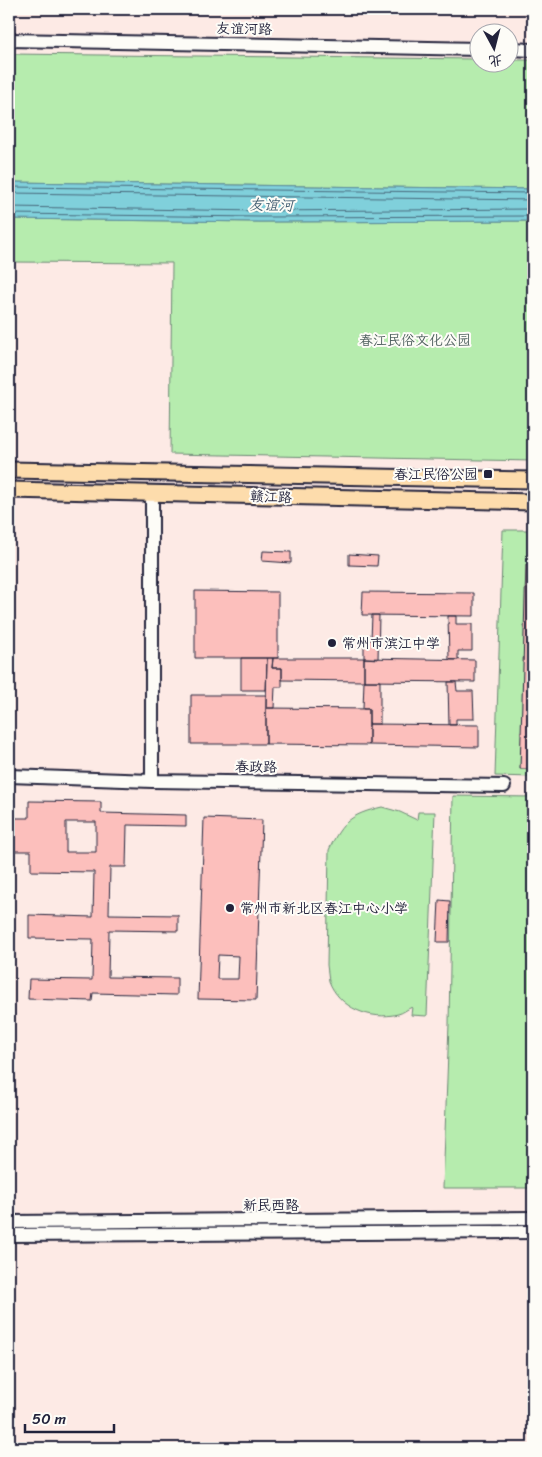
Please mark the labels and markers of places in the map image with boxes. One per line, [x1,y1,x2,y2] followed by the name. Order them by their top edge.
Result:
[394,462,478,487] place label: 春江民俗公园
[482,468,494,480] marker: 春江民俗公园
[342,631,440,656] place label: 常州市滨江中学
[326,637,338,649] marker: 常州市滨江中学
[240,896,408,921] place label: 常州市新北区春江中心小学
[224,902,236,914] marker: 常州市新北区春江中心小学

